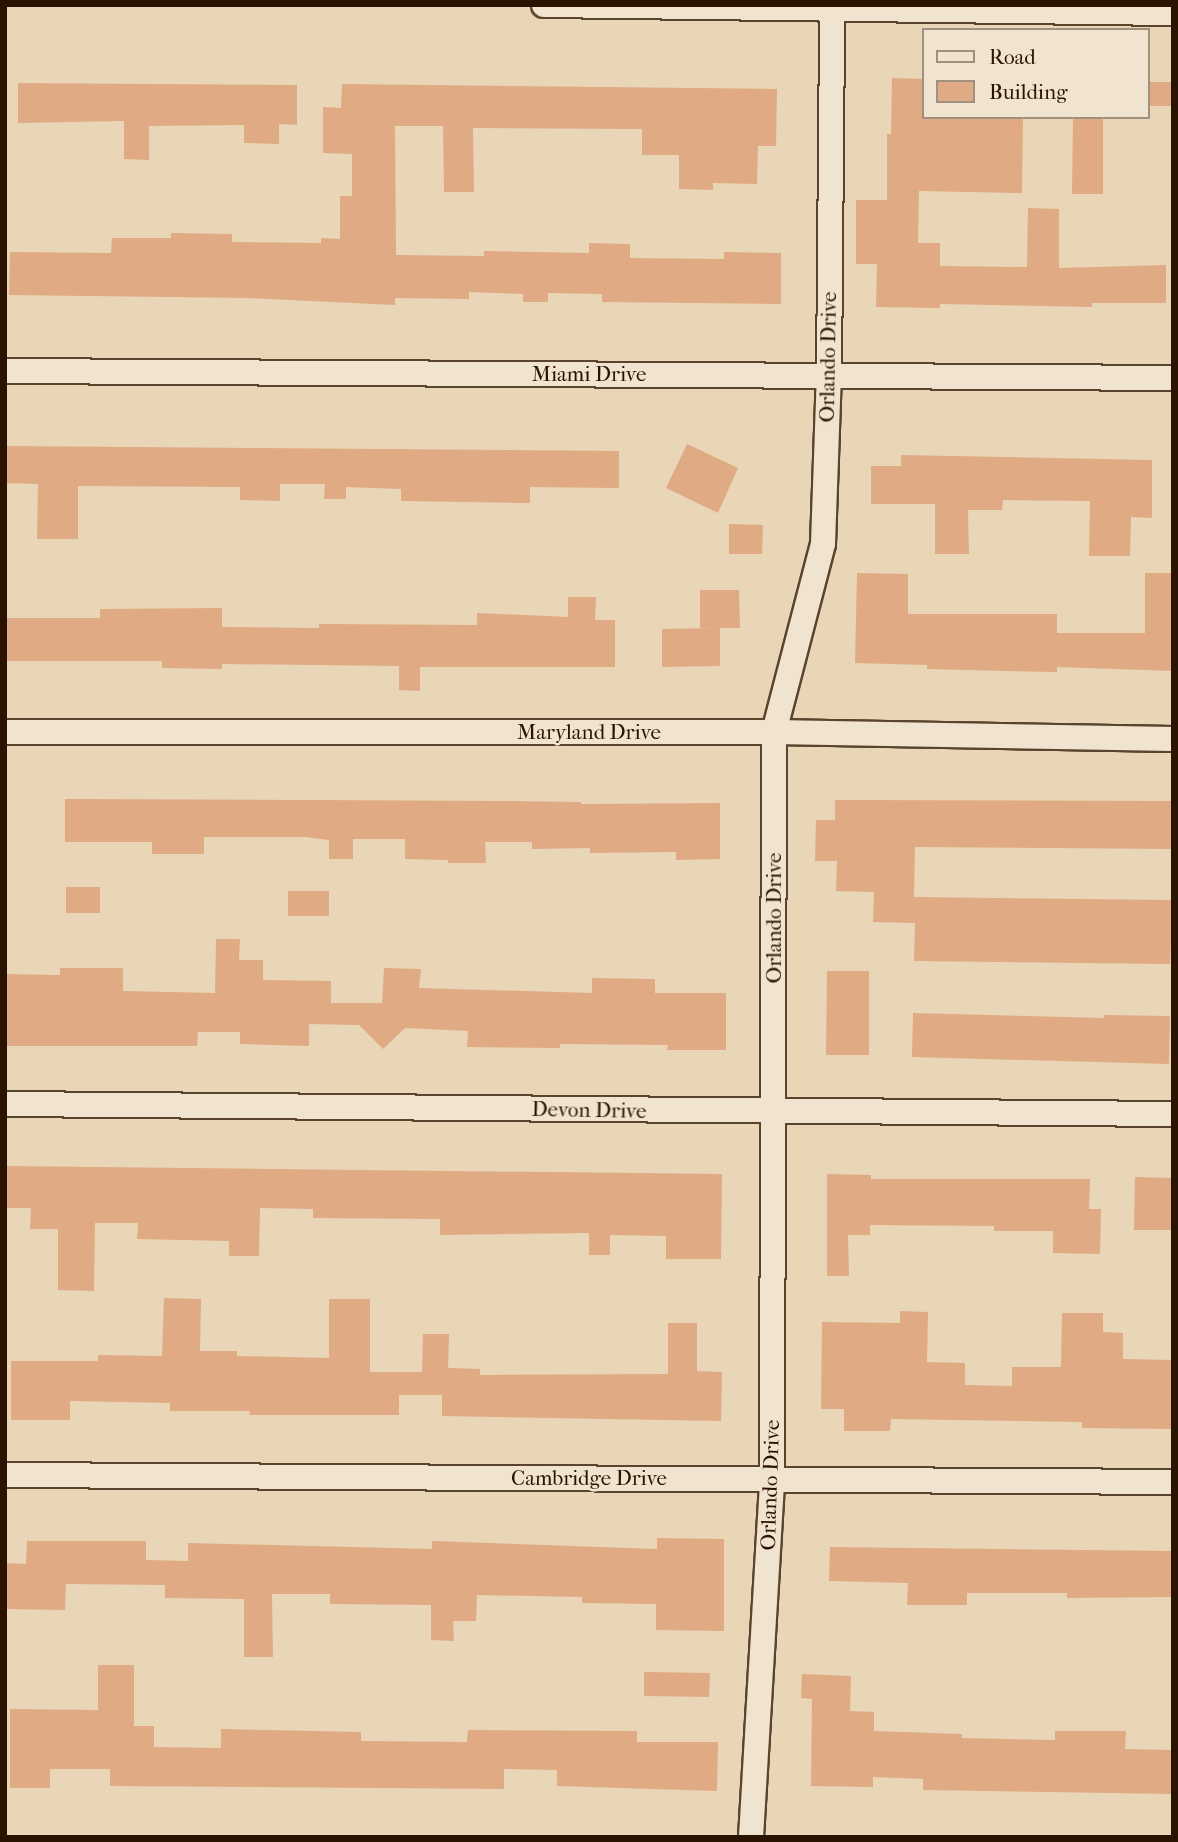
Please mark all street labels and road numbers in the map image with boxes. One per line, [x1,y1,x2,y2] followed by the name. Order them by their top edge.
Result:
[814,291,842,423] street label: Orlando Drive
[532,361,646,387] street label: Miami Drive
[517,719,661,745] street label: Maryland Drive
[761,853,787,983] street label: Orlando Drive
[531,1096,647,1124] street label: Devon Drive
[755,1419,785,1551] street label: Orlando Drive
[511,1465,667,1491] street label: Cambridge Drive

